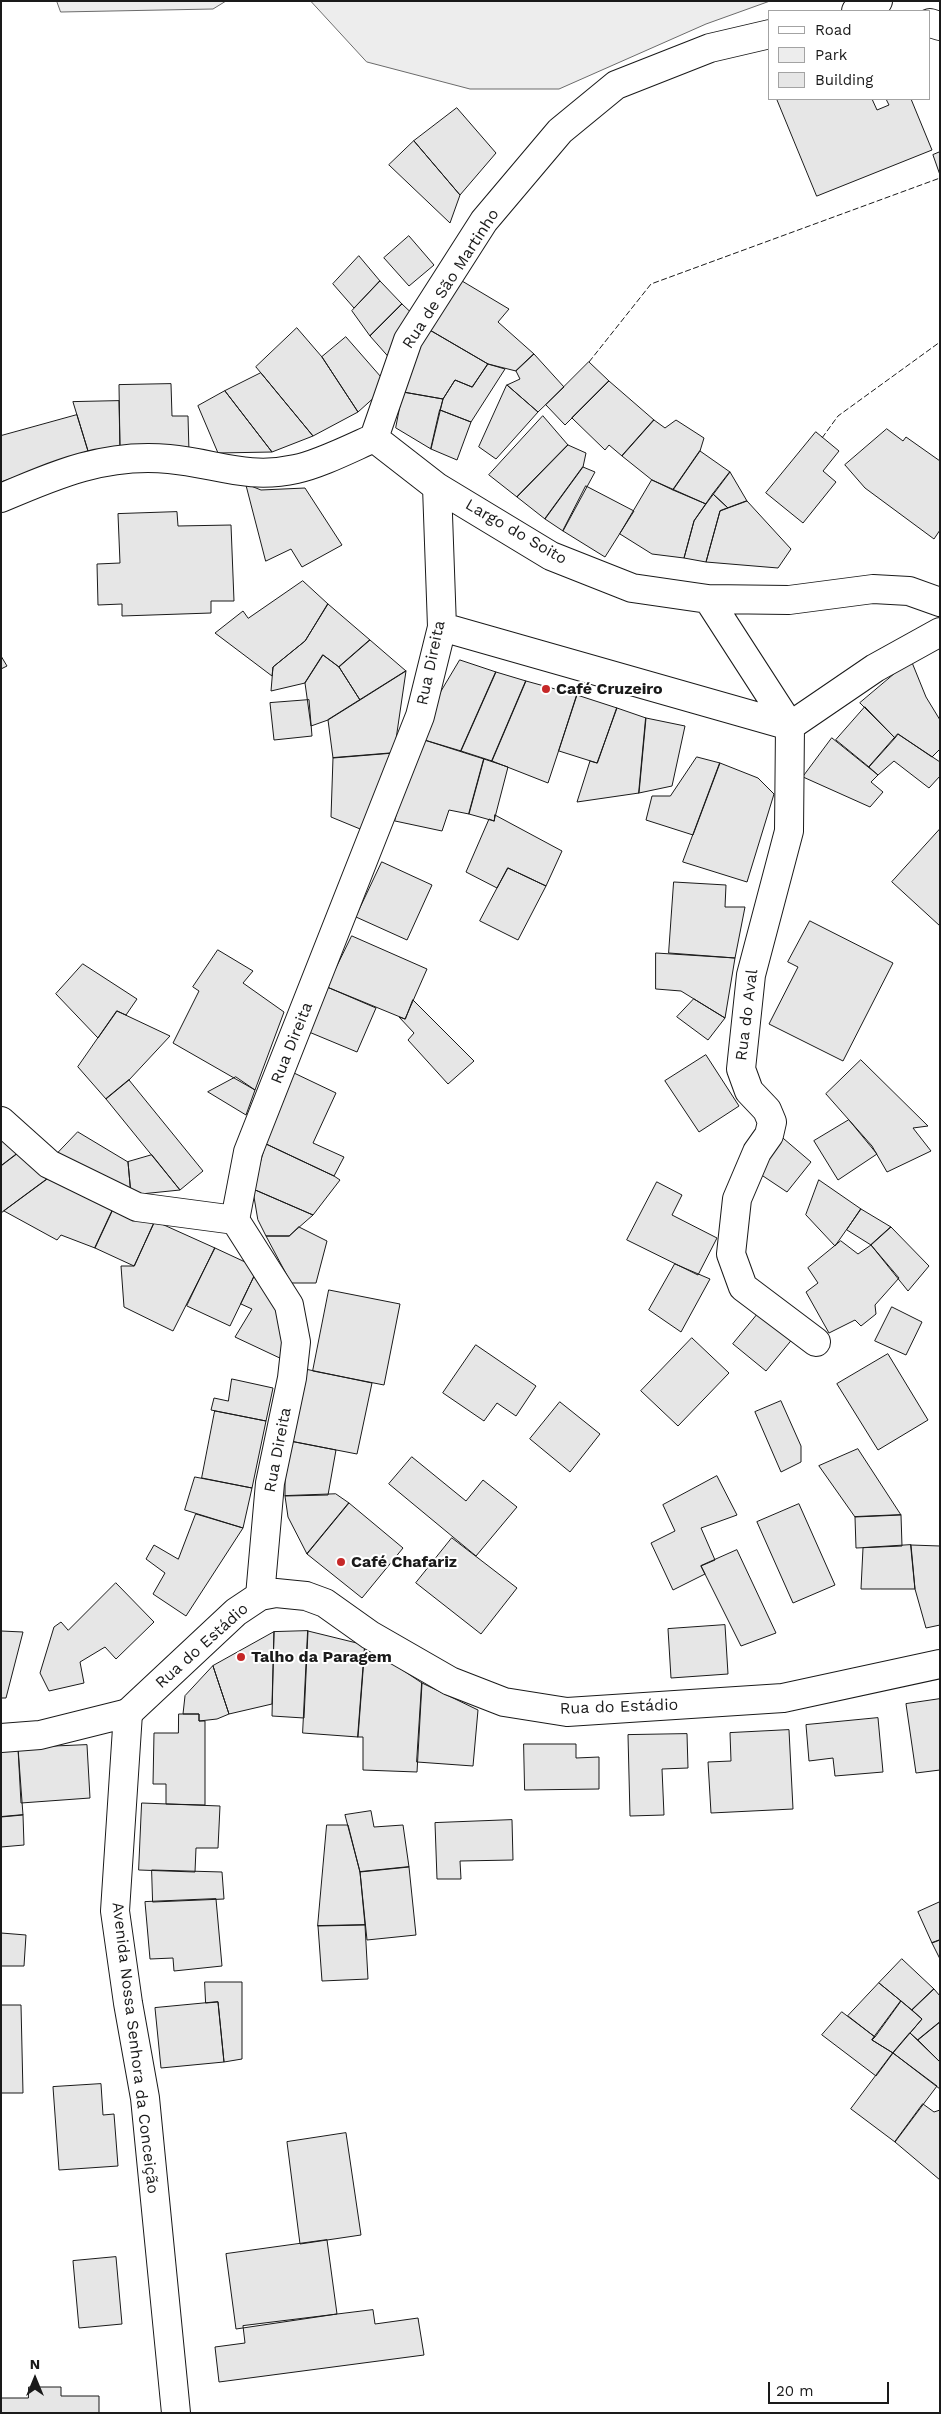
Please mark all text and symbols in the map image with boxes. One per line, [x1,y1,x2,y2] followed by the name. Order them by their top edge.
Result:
[768,10,931,100] legend
[815,21,852,39] text: Road
[815,46,847,64] text: Park
[815,71,873,89] text: Building
[399,205,503,353] street label: Rua de São Martinho
[462,495,570,569] street label: Largo do Soito
[413,619,449,707] street label: Rua Direita
[556,679,663,699] place label: Café Cruzeiro
[540,683,552,695] marker: Café Cruzeiro
[732,968,762,1062] street label: Rua do Aval
[267,999,317,1087] street label: Rua Direita
[260,1406,296,1494] street label: Rua Direita
[351,1552,457,1572] place label: Café Chafariz
[335,1556,347,1568] marker: Café Chafariz
[152,1599,252,1693] street label: Rua do Estádio
[251,1647,392,1667] place label: Talho da Paragem
[235,1651,247,1663] marker: Talho da Paragem
[560,1695,678,1719] street label: Rua do Estádio
[108,1901,162,2195] street label: Avenida Nossa Senhora da Conceição
[10,2354,60,2404] north arrow
[30,2356,40,2372] text: N
[771,2372,892,2404] scale bar
[776,2382,814,2400] text: 20 m

